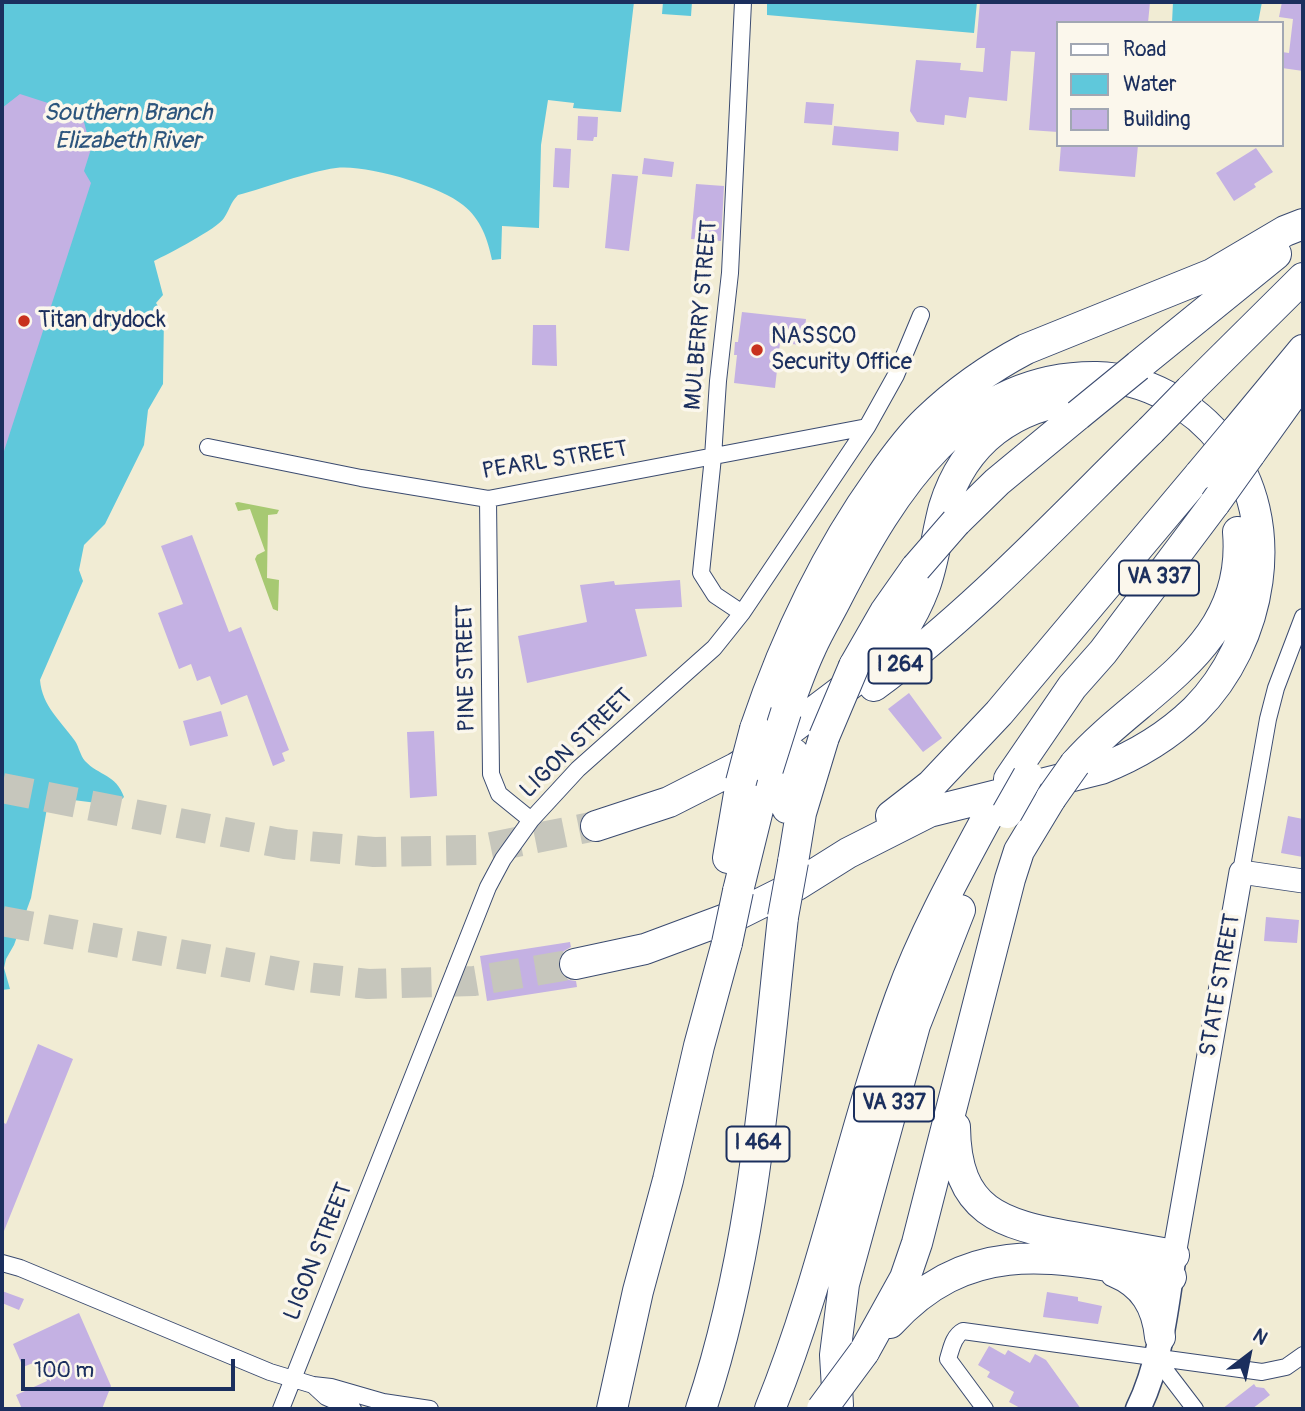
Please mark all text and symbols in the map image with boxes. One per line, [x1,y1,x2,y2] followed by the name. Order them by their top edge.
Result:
[1056,21,1284,147] legend
[1123,36,1167,63] text: Road
[1123,71,1176,98] text: Water
[44,100,212,156] water label: Southern Branch Elizabeth River
[1123,106,1190,133] text: Building
[680,219,724,411] street label: MULBERRY STREET
[38,307,166,335] place label: Titan drydock
[16,313,32,329] marker: Titan drydock
[771,323,912,377] place label: NASSCO Security Office
[749,342,765,358] marker: NASSCO Security Office
[480,436,630,486] street label: PEARL STREET
[1119,560,1199,596] road number: VA 337
[452,604,482,732] street label: PINE STREET
[869,648,932,684] road number: I 264
[515,683,639,805] street label: LIGON STREET
[1195,911,1247,1059] street label: STATE STREET
[854,1086,934,1122] road number: VA 337
[726,1126,790,1162] road number: I 464
[279,1179,359,1325] street label: LIGON STREET
[1214,1320,1284,1390] north arrow
[1248,1324,1272,1351] text: N
[24,1344,238,1388] scale bar
[34,1357,94,1384] text: 100 m

